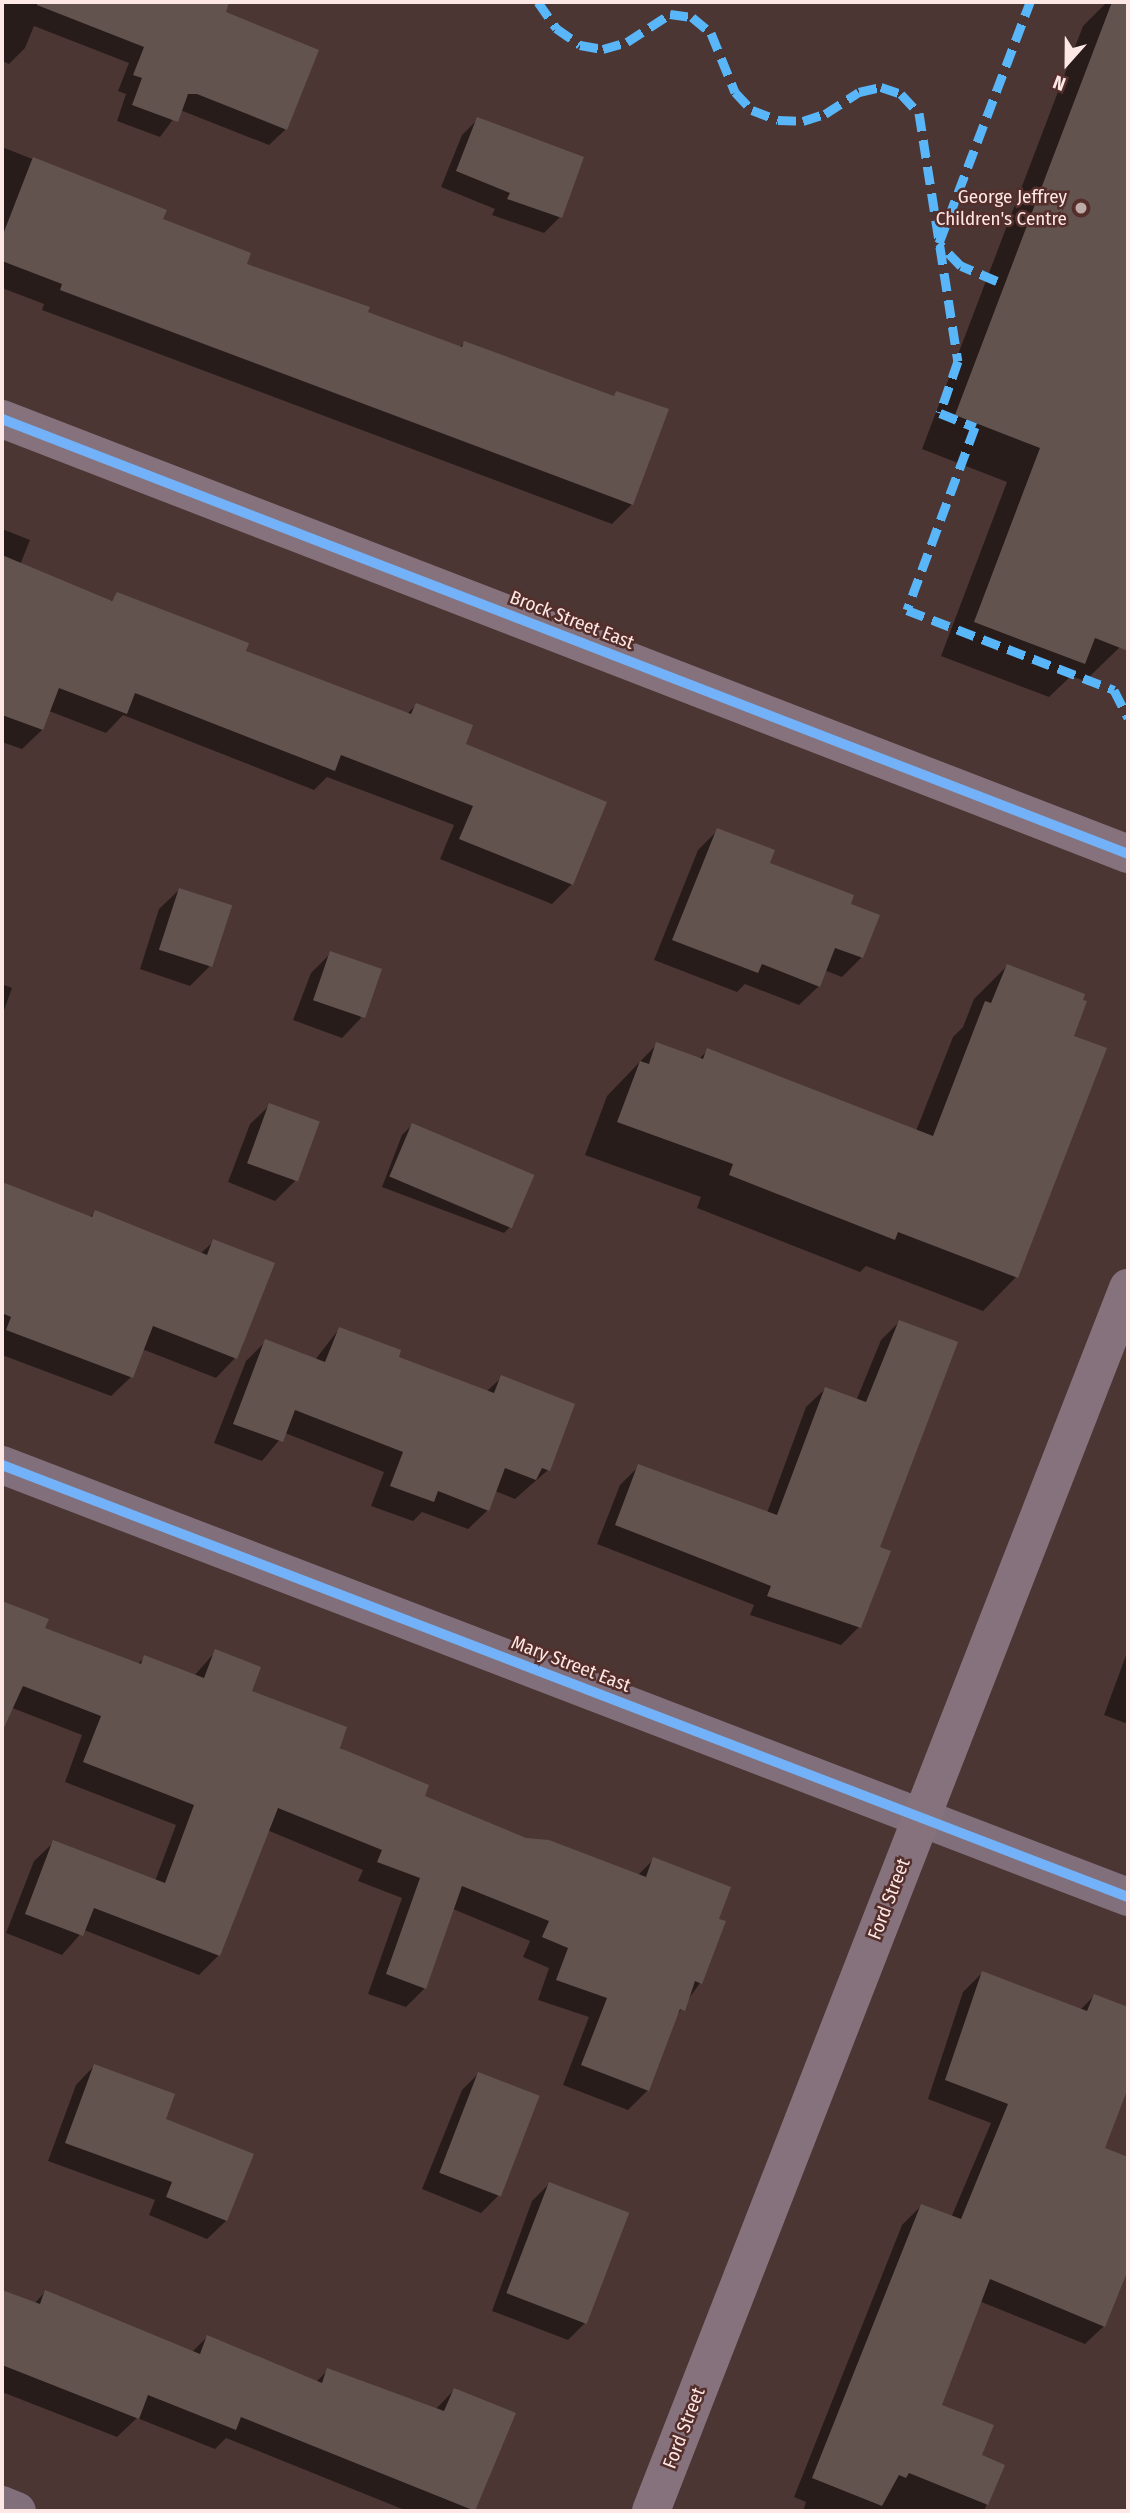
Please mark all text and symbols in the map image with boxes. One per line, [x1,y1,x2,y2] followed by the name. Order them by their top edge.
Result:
[1032,28,1102,98] north arrow
[1050,70,1069,96] text: N
[936,186,1067,230] place label: George Jeffrey Children's Centre
[1073,200,1089,216] marker: George Jeffrey Children's Centre
[507,586,637,654] street label: Brock Street East
[508,1631,634,1697] street label: Mary Street East
[863,1855,915,1943] street label: Ford Street
[658,2384,710,2472] street label: Ford Street

